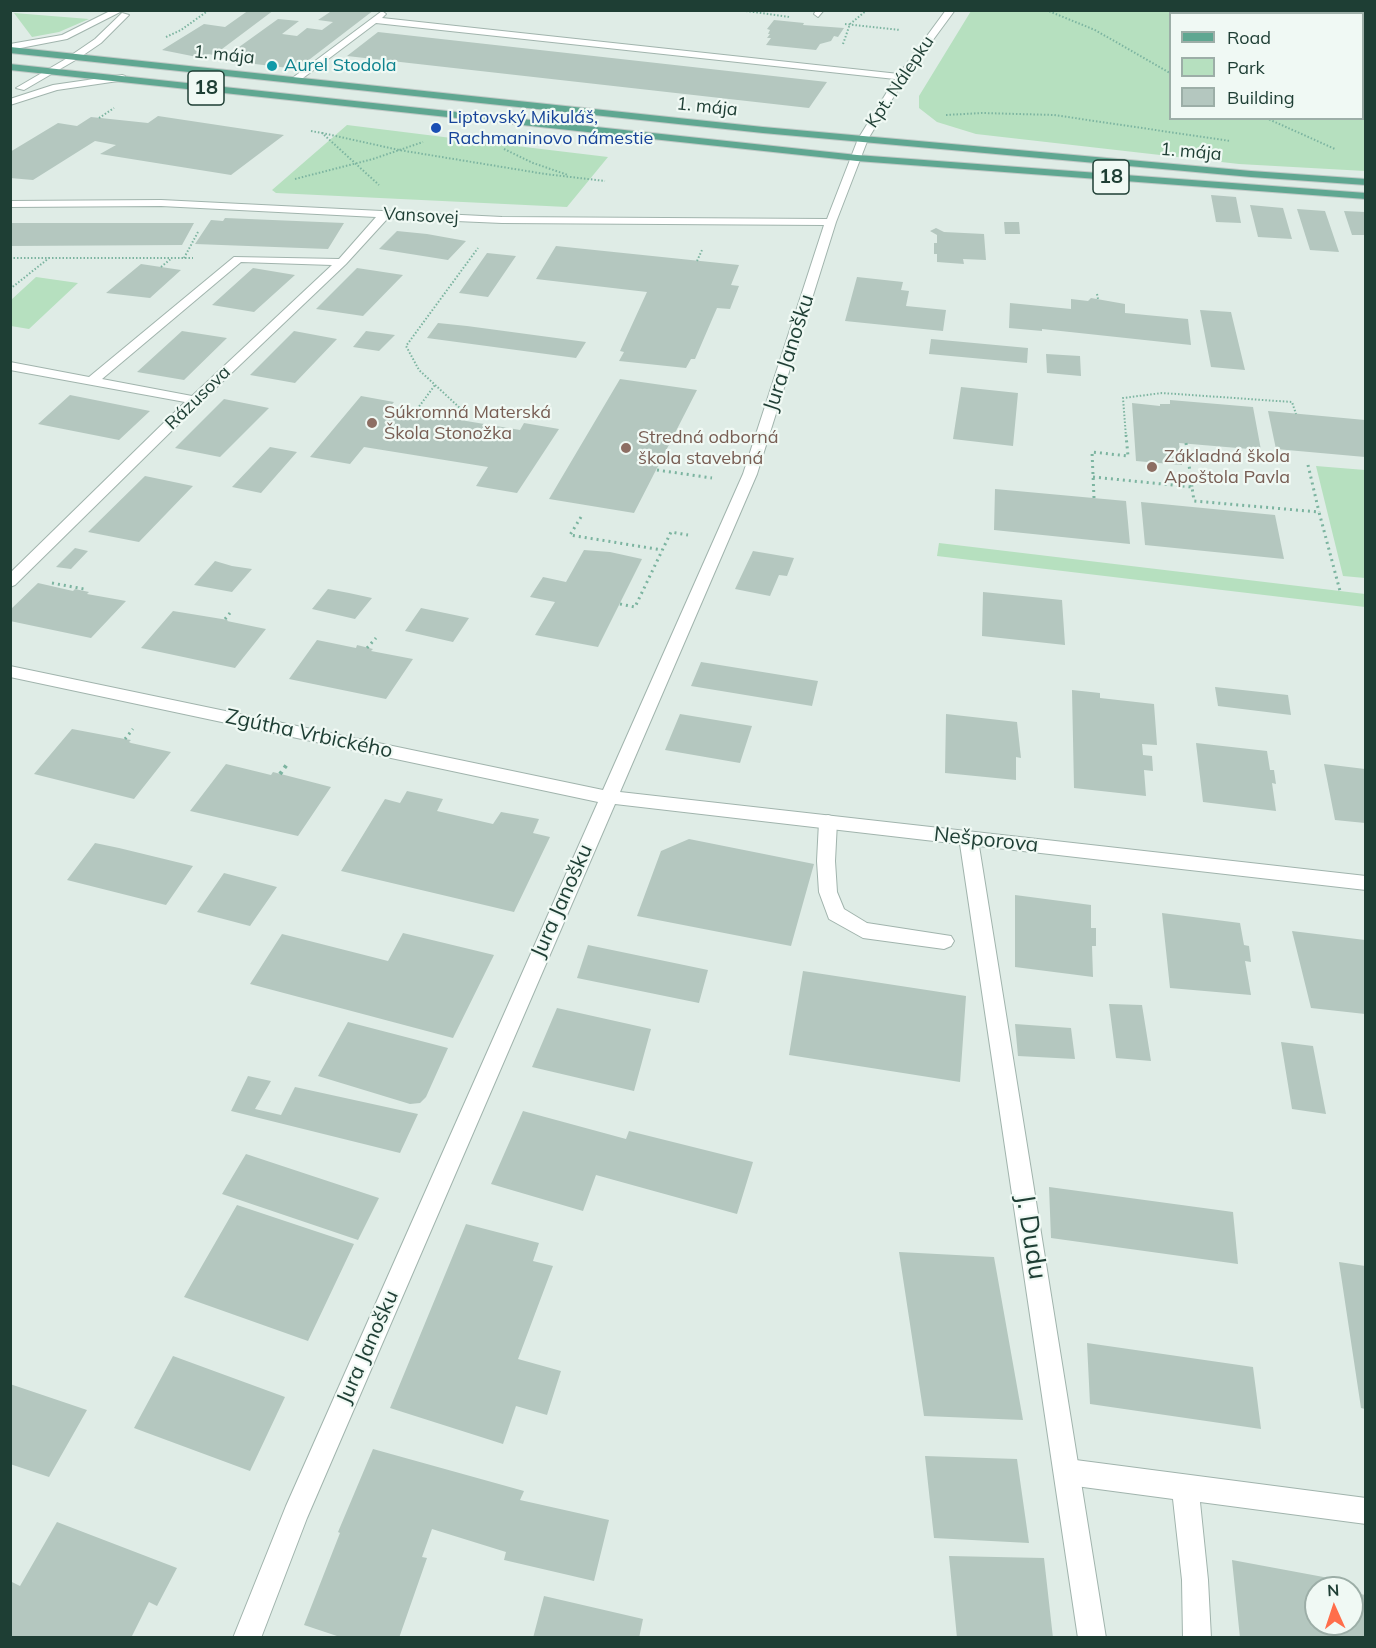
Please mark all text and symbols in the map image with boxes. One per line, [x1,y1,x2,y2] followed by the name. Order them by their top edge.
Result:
[1169,12,1364,120] legend
[1227,26,1271,49] text: Road
[861,32,939,132] street label: Kpt. Nálepku
[192,41,256,69] street label: 1. mája
[284,55,397,77] place label: Aurel Stodola
[1227,56,1265,79] text: Park
[265,59,279,73] marker: Aurel Stodola
[188,71,224,105] road number: 18
[1227,86,1295,109] text: Building
[675,93,739,121] street label: 1. mája
[448,107,653,150] place label: Liptovský Mikuláš, Rachmaninovo námestie
[429,121,443,135] marker: Liptovský Mikuláš, Rachmaninovo námestie
[1160,139,1222,165] street label: 1. mája
[1093,160,1129,194] road number: 18
[383,203,459,229] street label: Vansovej
[758,291,820,415] street label: Jura Janošku
[161,362,235,434] street label: Rázusova
[384,402,551,444] place label: Súkromná Materská Škola Stonožka
[365,416,379,430] marker: Súkromná Materská Škola Stonožka
[638,427,779,470] place label: Stredná odborná škola stavebná
[619,441,633,455] marker: Stredná odborná škola stavebná
[1164,446,1290,488] place label: Základná škola Apoštola Pavla
[1145,460,1159,474] marker: Základná škola Apoštola Pavla
[223,704,395,764] street label: Zgútha Vrbického
[932,822,1040,858] street label: Nešporova
[526,840,598,962] street label: Jura Janošku
[1009,1192,1053,1282] street label: J. Dudu
[332,1286,404,1408] street label: Jura Janošku
[1304,1576,1364,1636] north arrow
[1327,1580,1340,1600] text: N

